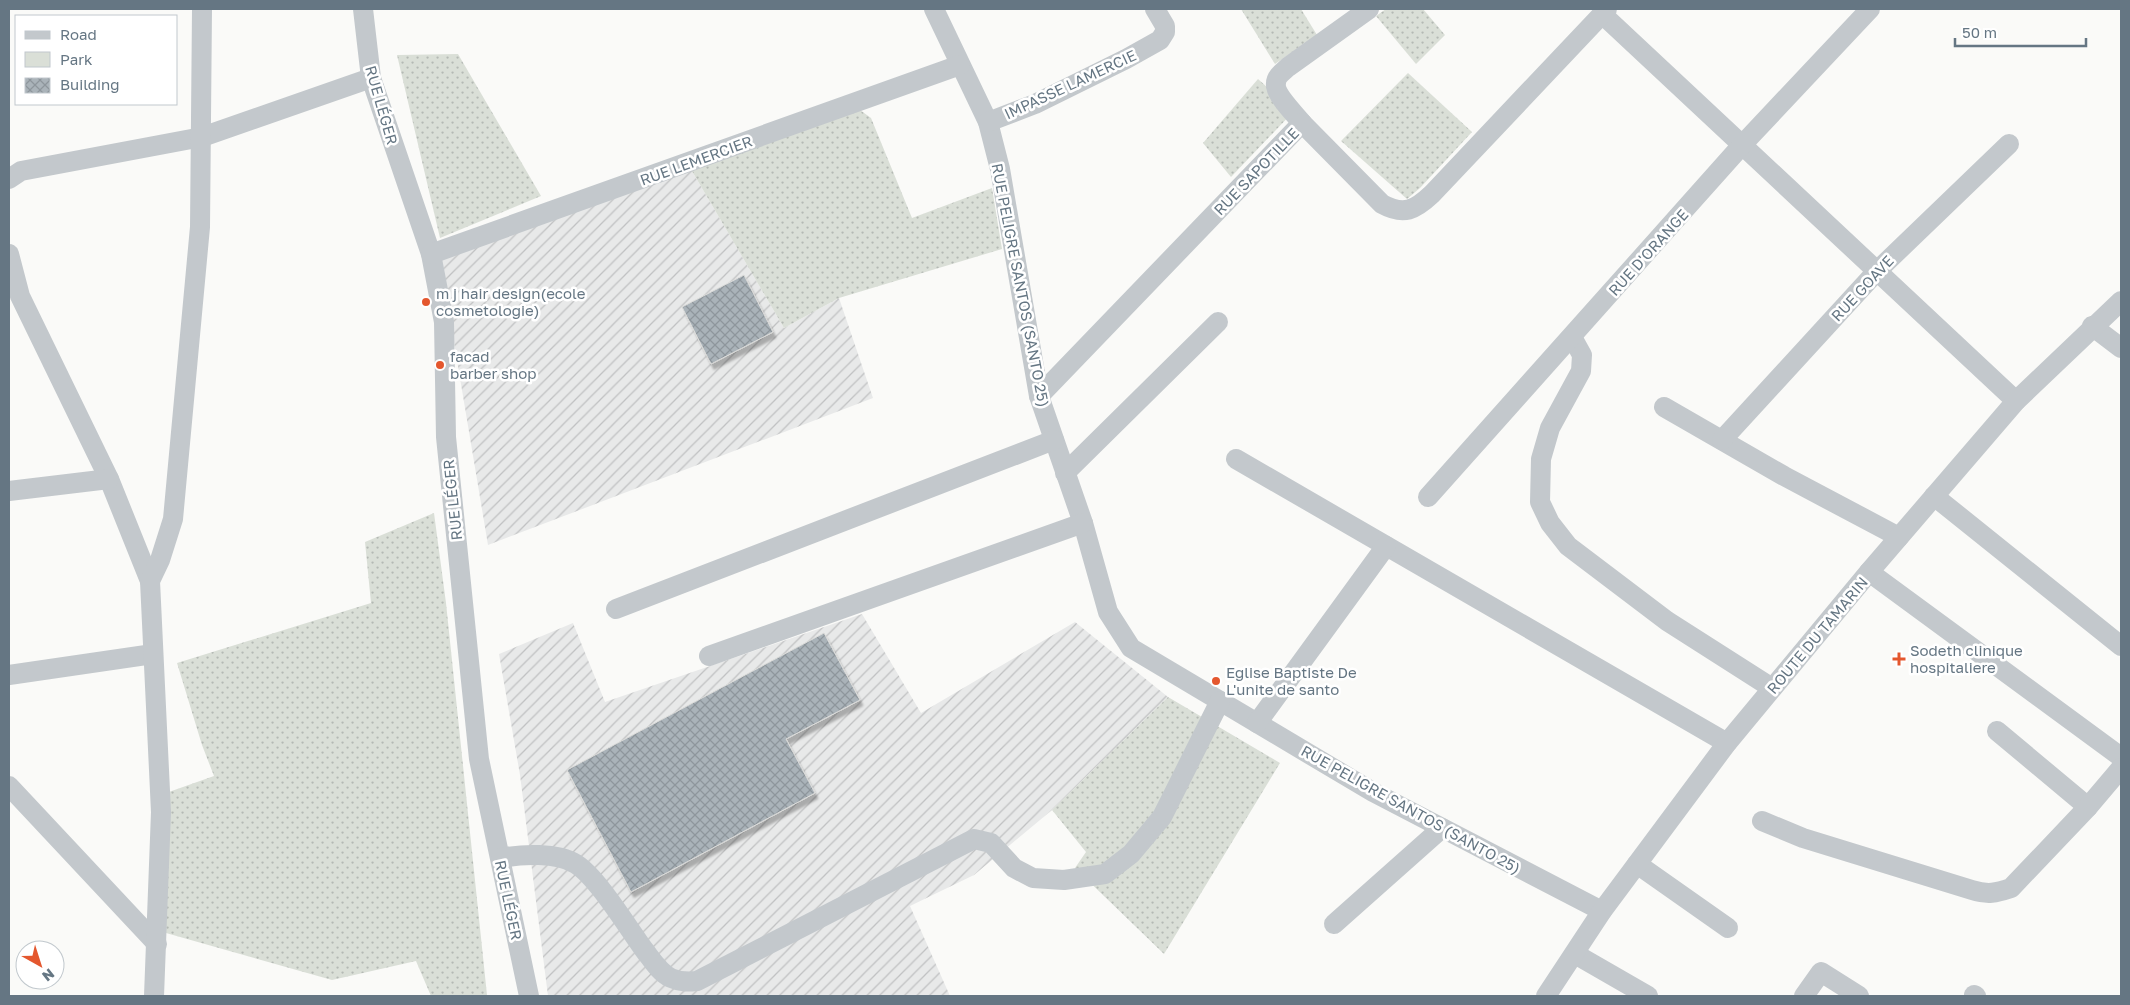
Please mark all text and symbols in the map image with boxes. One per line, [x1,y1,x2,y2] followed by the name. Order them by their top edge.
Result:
[15,15,178,105] legend
[1955,15,2086,47] scale bar
[1962,23,1997,41] text: 50 m
[60,25,97,43] text: Road
[1001,45,1139,123] street label: IMPASSE LAMERCIE
[60,50,93,68] text: Park
[362,63,402,147] street label: RUE LÉGER
[60,75,120,93] text: Building
[1210,124,1302,218] street label: RUE SAPOTILLE
[637,131,755,189] street label: RUE LEMERCIER
[989,162,1053,408] street label: RUE PELIGRE SANTOS (SANTO 25)
[1604,205,1692,299] street label: RUE D'ORANGE
[1827,251,1897,325] street label: RUE GOAVE
[436,284,586,319] place label: m j hair design(ecole cosmetologie)
[420,296,432,308] marker: m j hair design(ecole cosmetologie)
[450,347,536,382] place label: facad barber shop
[434,359,446,371] marker: facad barber shop
[439,459,465,541] street label: RUE LÉGER
[1763,573,1871,697] street label: ROUTE DU TAMARIN
[1910,641,2023,676] place label: Sodeth clinique hospitaliere
[1892,652,1906,666] marker: Sodeth clinique hospitaliere
[1226,663,1357,698] place label: Eglise Baptiste De L'unite de santo
[1210,675,1222,687] marker: Eglise Baptiste De L'unite de santo
[1298,741,1524,877] street label: RUE PELIGRE SANTOS (SANTO 25)
[492,858,526,942] street label: RUE LÉGER
[15,940,65,990] north arrow
[39,966,58,985] text: N

